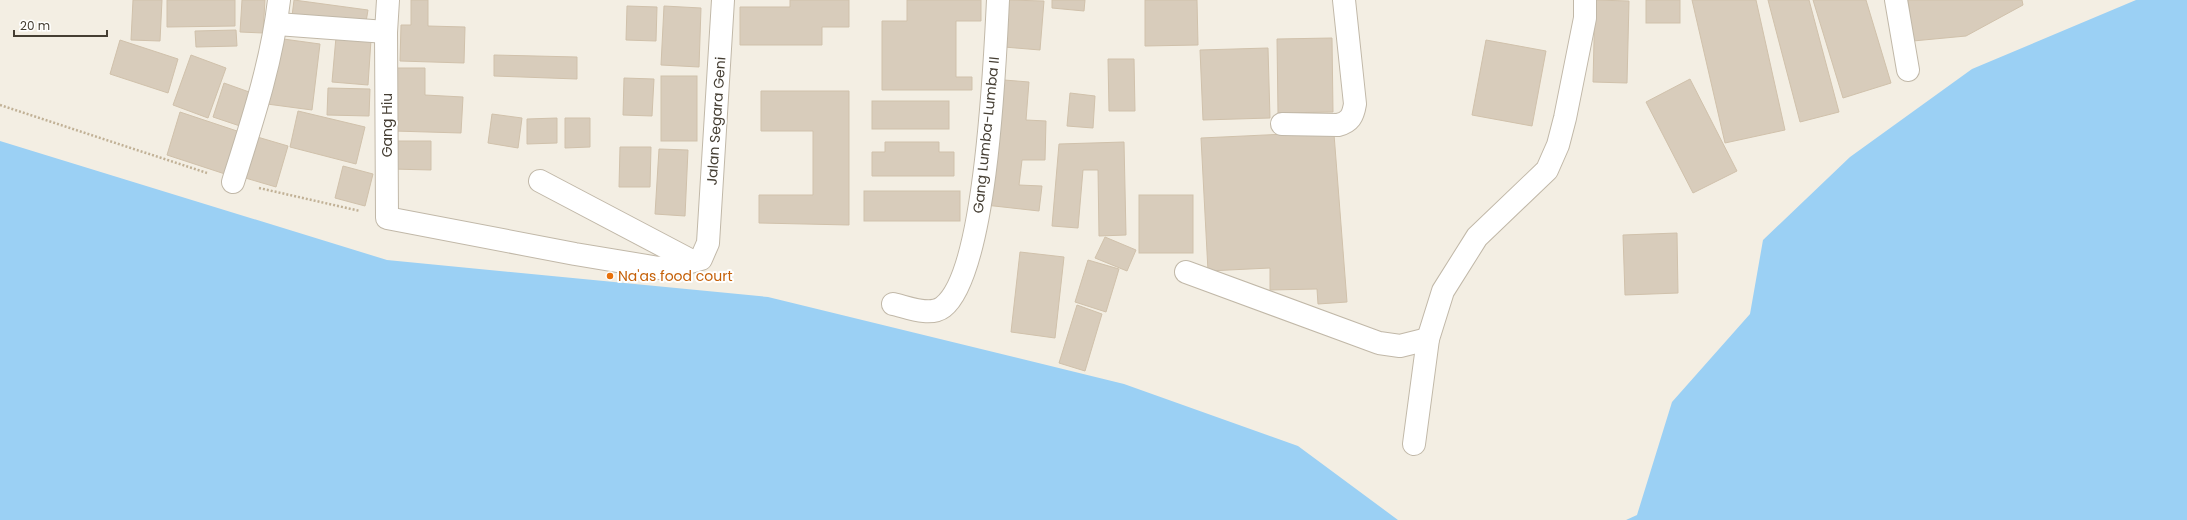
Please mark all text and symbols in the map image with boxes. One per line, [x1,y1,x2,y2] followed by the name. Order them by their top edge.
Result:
[14,12,107,38] scale bar
[20,17,50,34] text: 20 m
[702,56,730,186] street label: Jalan Segara Geni
[968,56,1004,214] street label: Gang Lumba-Lumba II
[377,93,397,157] street label: Gang Hiu
[618,266,733,286] place label: Na'as food court
[605,271,615,281] marker: Na'as food court

